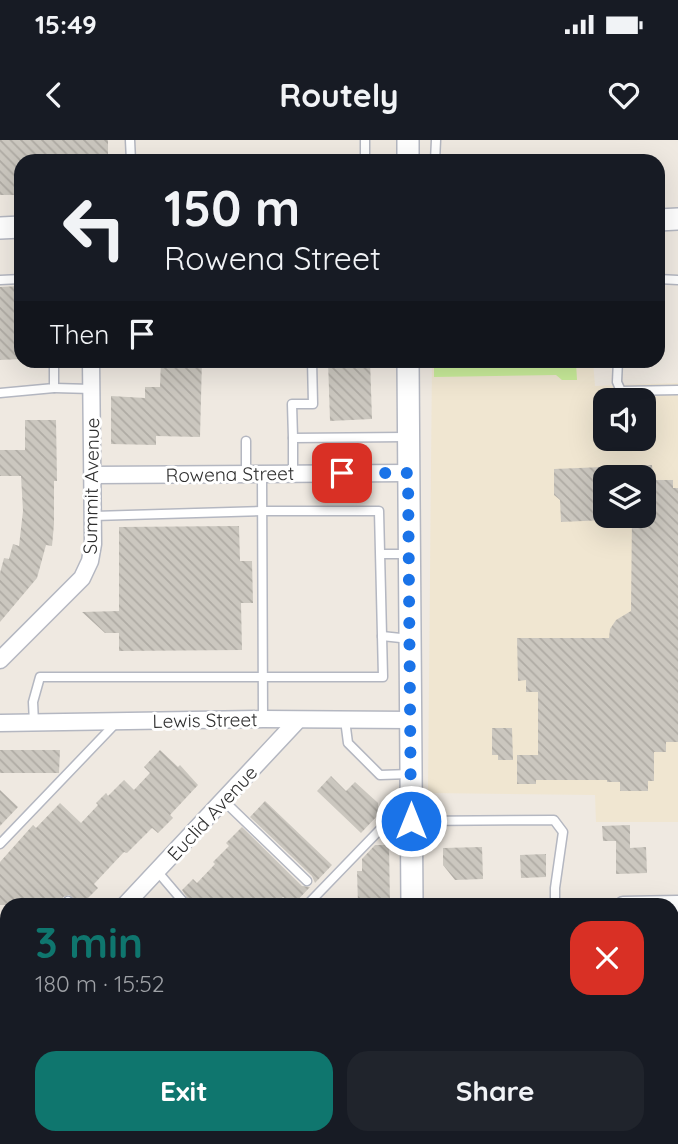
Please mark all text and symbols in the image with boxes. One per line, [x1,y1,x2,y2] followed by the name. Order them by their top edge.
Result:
[35,8,97,41] text: 15:49
[279,75,399,115] text: Routely
[35,76,73,114] icon: back
[605,76,643,114] icon: heart
[164,177,300,238] text: 150 m
[49,182,140,273] icon: left
[164,238,381,278] text: Rowena Street
[123,315,161,353] icon: arrive
[49,318,109,351] text: Then
[593,388,656,528] map controls
[593,388,656,451] button: sound
[78,417,104,555] street label: Summit Avenue
[312,443,372,503] pin
[323,454,361,492] icon: arrive
[165,461,295,487] street label: Rowena Street
[593,465,656,528] button: layers
[152,707,258,733] street label: Lewis Street
[162,760,262,866] street label: Euclid Avenue
[374,784,448,858] position arrow
[35,916,143,969] text: 3 min
[570,921,644,995] button: close
[35,969,165,998] text: 180 m · 15:52
[35,1051,333,1131] button: Exit
[347,1051,644,1131] button: Share

